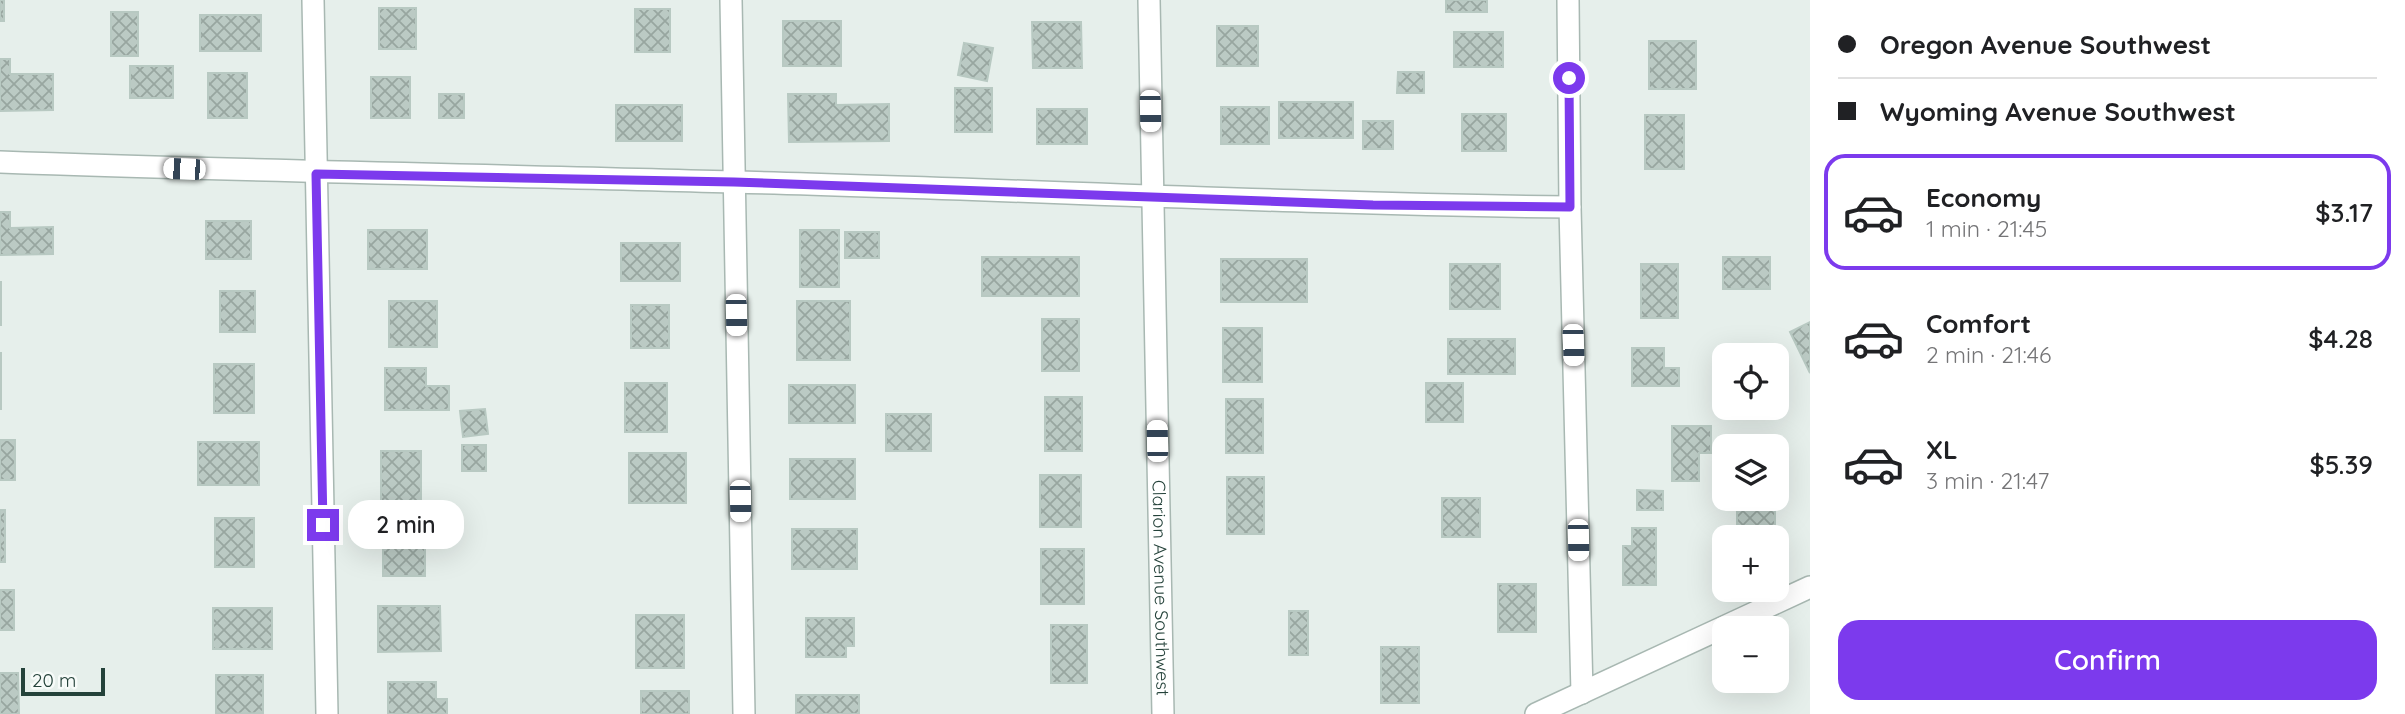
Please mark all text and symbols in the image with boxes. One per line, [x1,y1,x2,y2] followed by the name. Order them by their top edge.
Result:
[1880,28,2211,61] text: Oregon Avenue Southwest
[1553,62,1585,94] route start
[1140,90,1161,132] car
[1880,95,2236,128] text: Wyoming Avenue Southwest
[163,158,206,180] car
[1842,181,1905,244] icon: car
[1926,181,2041,214] text: Economy
[2315,196,2373,229] text: $3.17
[1926,214,2047,243] text: 1 min · 21:45
[726,294,747,336] car
[1842,307,1905,370] icon: car
[1926,307,2031,340] text: Comfort
[2308,322,2373,355] text: $4.28
[1562,324,1585,366] car
[1926,340,2051,369] text: 2 min · 21:46
[1712,343,1789,693] map controls
[1712,343,1789,420] button: locate
[1147,420,1168,462] car
[1842,433,1905,496] icon: car
[1926,433,1958,466] text: XL
[1712,434,1789,511] button: layers
[2310,448,2373,481] text: $5.39
[1926,466,2049,495] text: 3 min · 21:47
[730,480,751,522] car
[1147,480,1175,696] street label: Clarion Avenue Southwest
[348,500,463,550] callout: 2 min
[307,509,339,541] route end
[376,510,436,539] text: 2 min
[1568,519,1589,561] car
[1712,525,1789,602] button: +
[1712,616,1789,693] button: −
[1838,620,2377,700] button: Confirm
[21,665,105,697] scale bar
[32,668,76,692] text: 20 m

